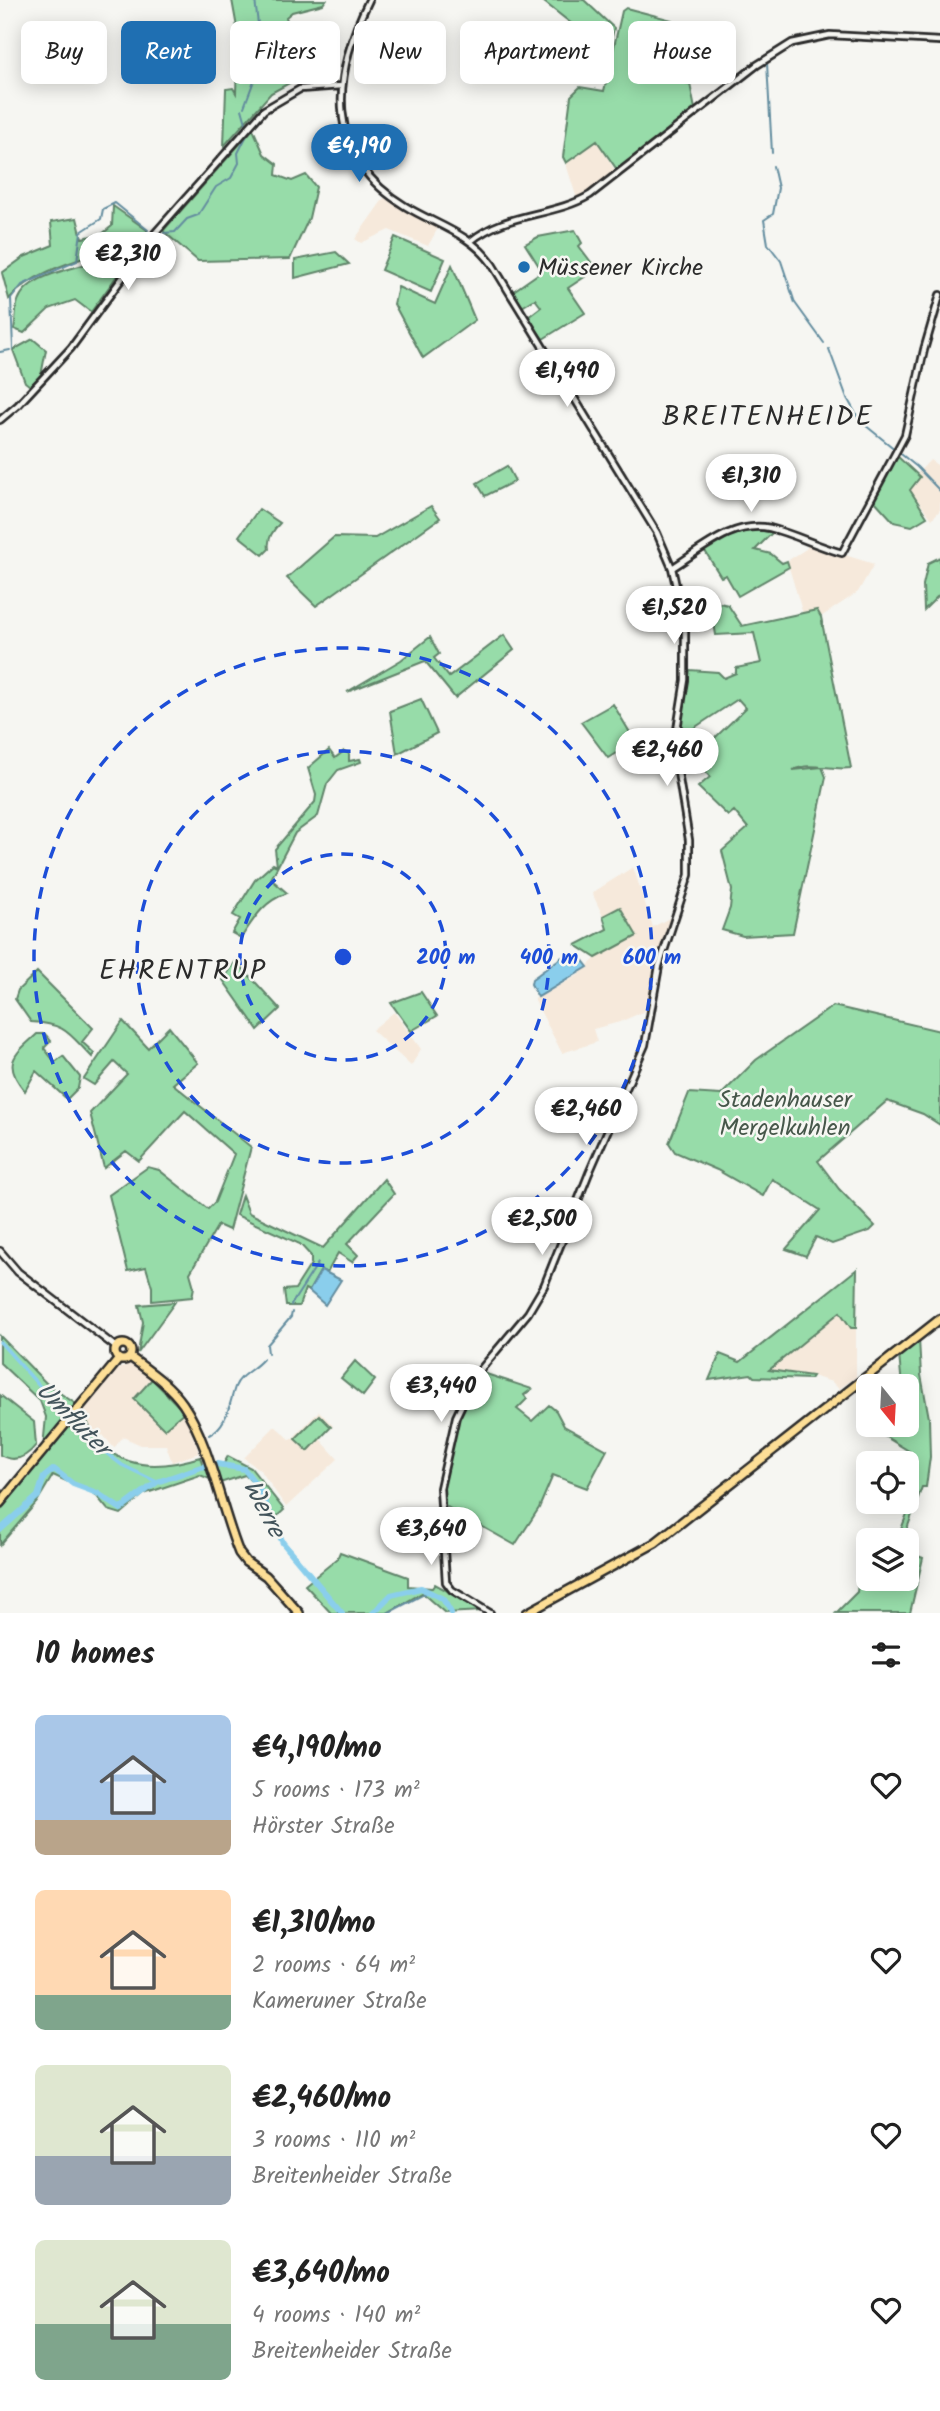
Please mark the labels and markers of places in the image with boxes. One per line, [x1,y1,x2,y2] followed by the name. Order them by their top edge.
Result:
[302,124,416,184] pin: €4,190
[71,232,185,292] pin: €2,310
[538,249,703,288] place label: Müssener Kirche
[516,259,532,275] marker: Müssener Kirche
[510,350,624,409] pin: €1,490
[694,454,808,514] pin: €1,310
[617,586,731,646] pin: €1,520
[610,728,724,788] pin: €2,460
[331,945,355,969] centre of rings
[529,1088,643,1147] pin: €2,460
[485,1198,599,1257] pin: €2,500
[384,1364,498,1424] pin: €3,440
[374,1508,488,1567] pin: €3,640

